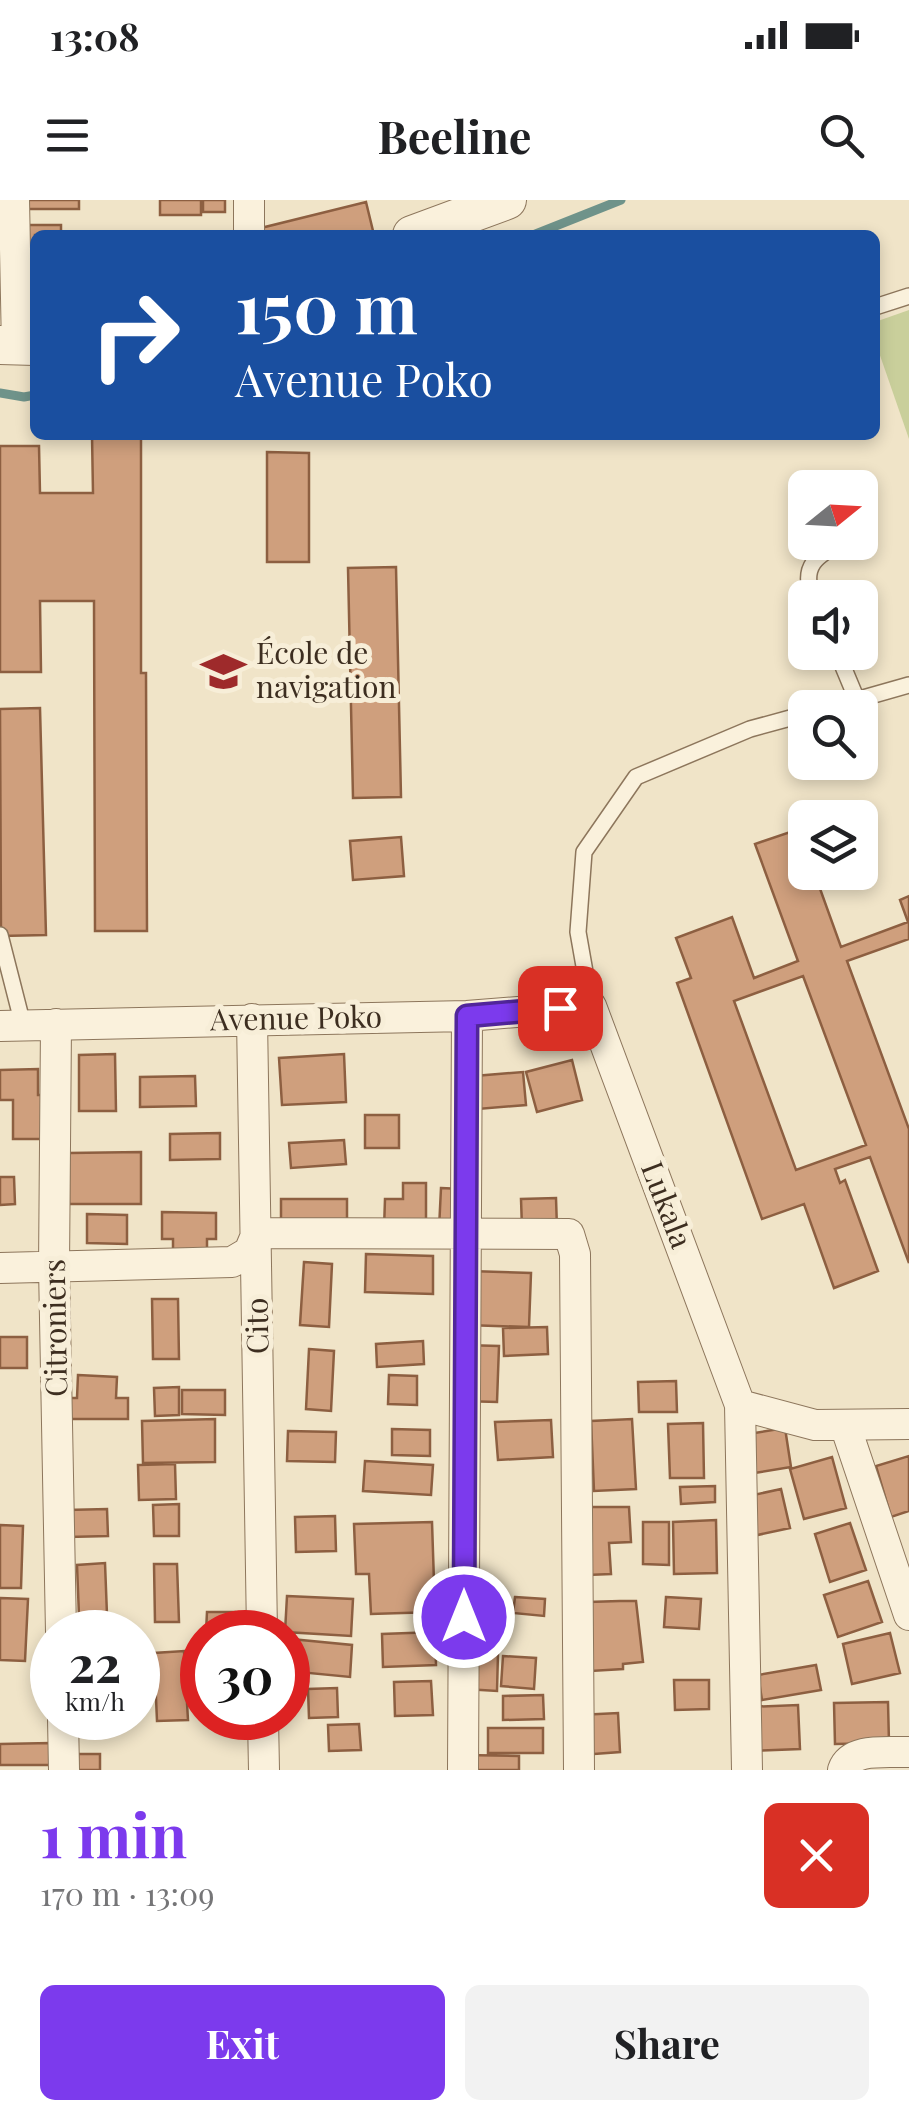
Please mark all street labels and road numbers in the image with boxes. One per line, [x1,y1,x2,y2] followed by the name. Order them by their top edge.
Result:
[209,996,382,1039] street label: Avenue Poko
[633,1155,703,1253] street label: Lukala
[33,1259,75,1397] street label: Citroniers
[236,1297,276,1355] street label: Cito

